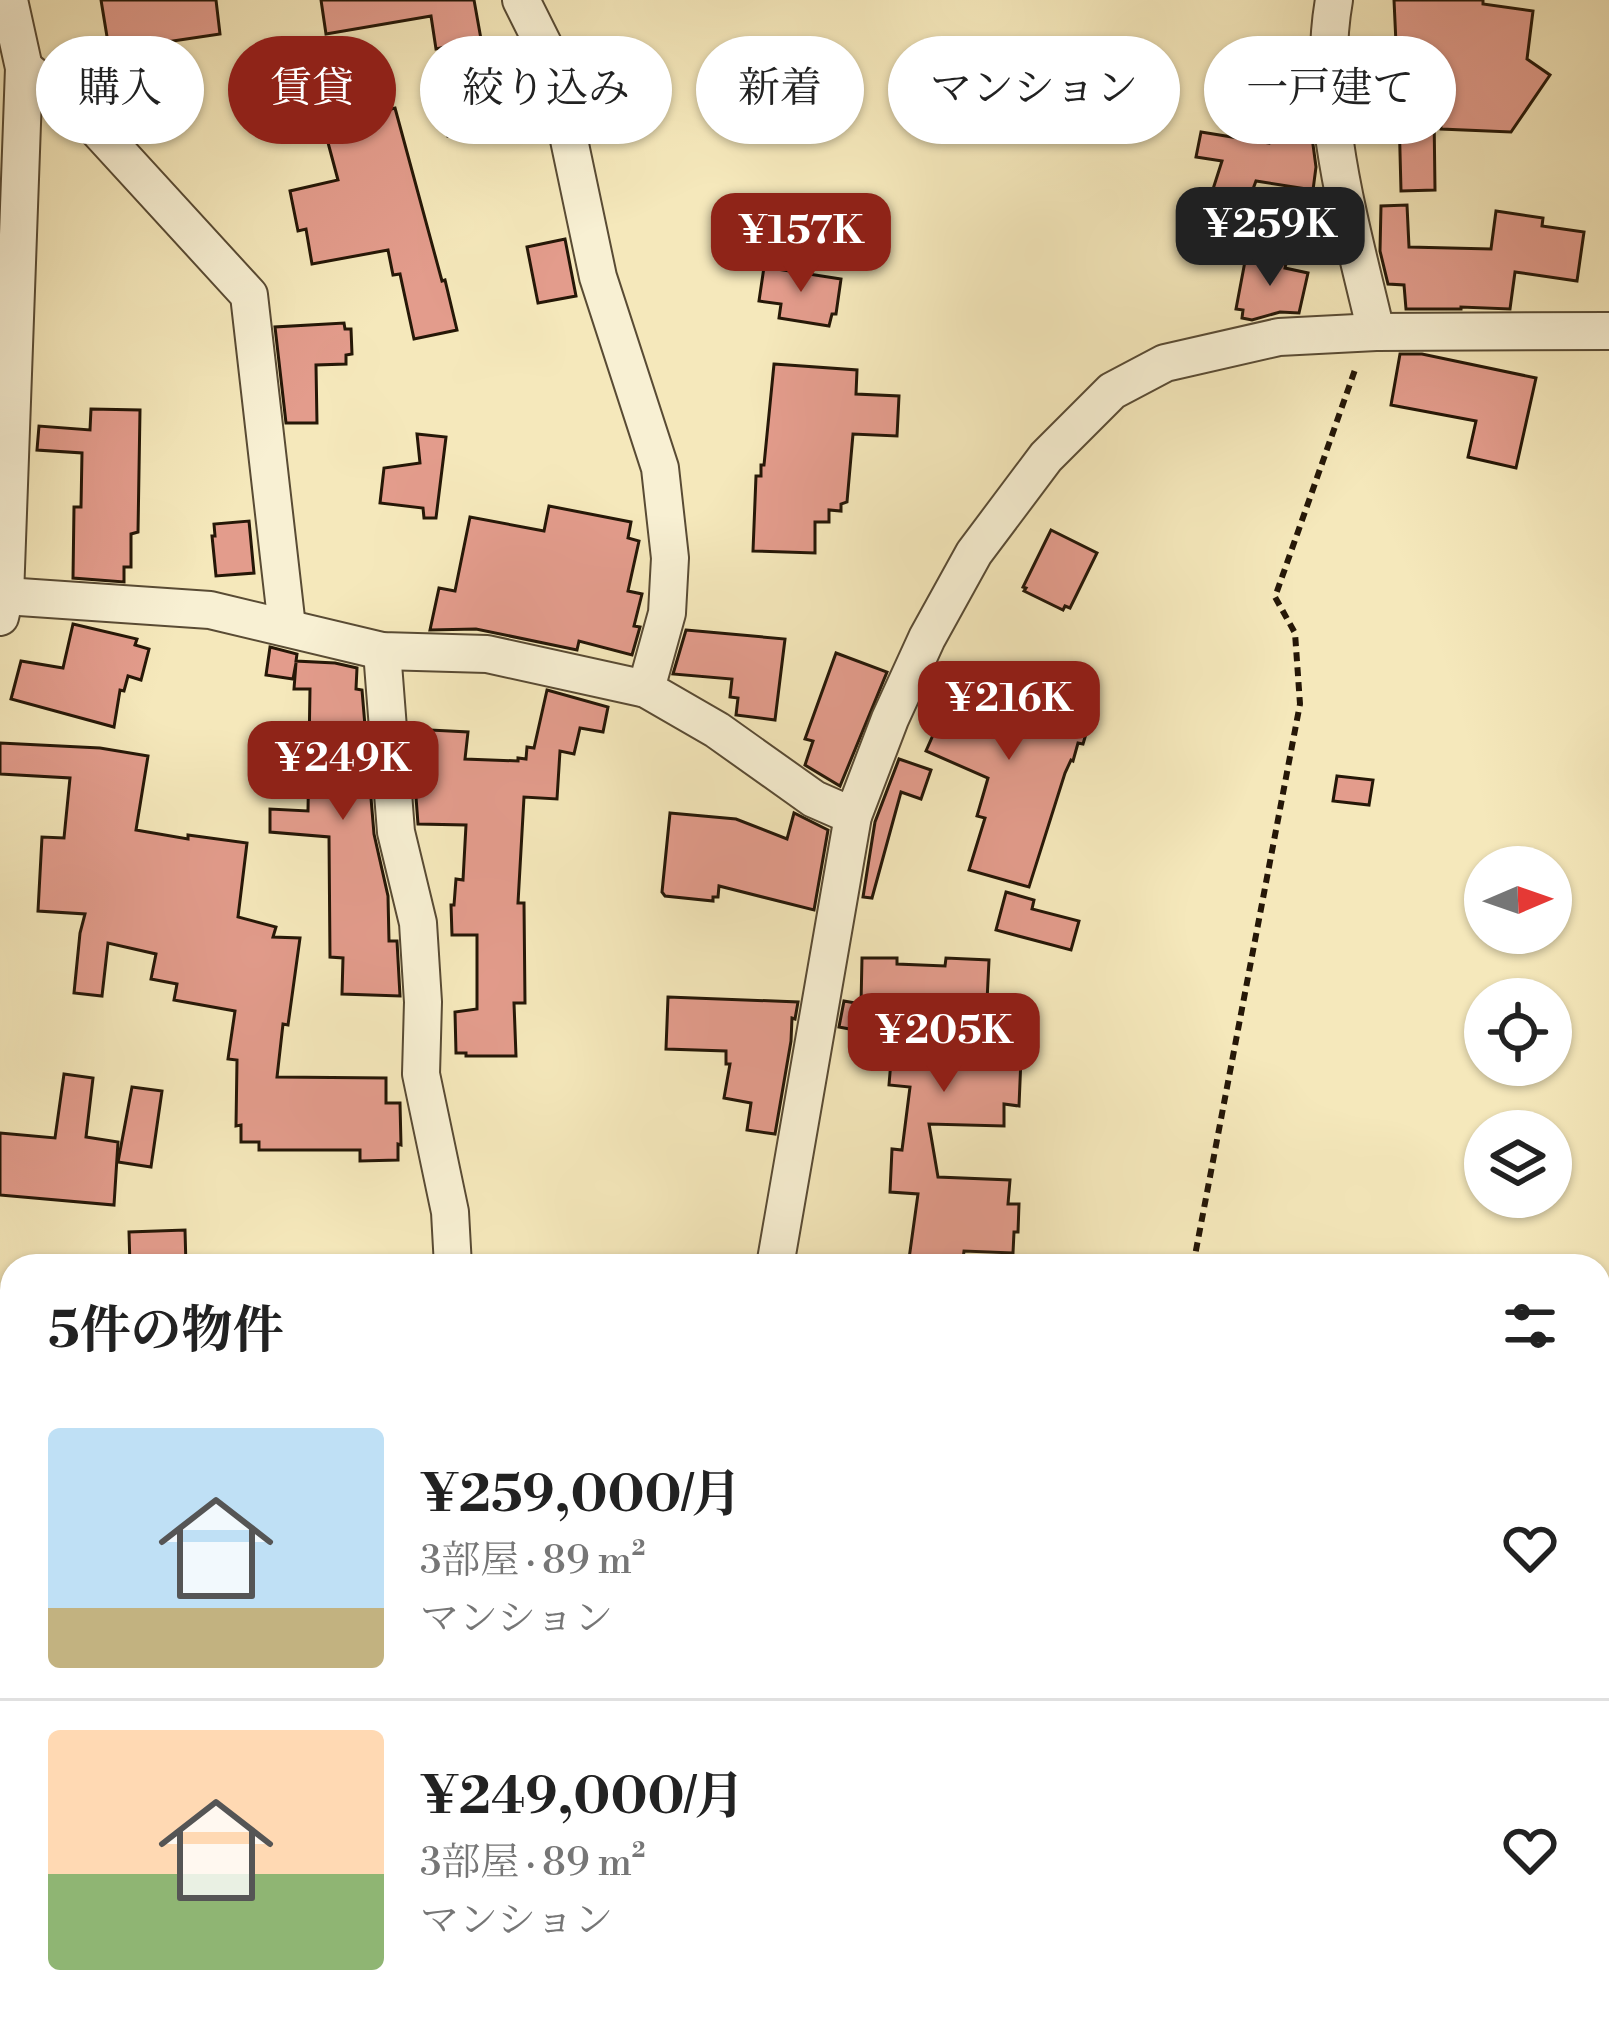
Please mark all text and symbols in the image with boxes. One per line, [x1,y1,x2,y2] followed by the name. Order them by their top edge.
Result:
[36,36,204,144] chip: 購入
[228,36,396,144] chip: 賃貸
[420,36,672,144] chip: 絞り込み
[696,36,864,144] chip: 新着
[888,36,1180,144] chip: マンション
[1204,36,1456,144] chip: 一戸建て
[1186,187,1354,289] pin: ¥259K
[717,193,885,295] pin: ¥157K
[1203,201,1337,250] text: ¥259K
[738,207,864,256] text: ¥157K
[925,661,1093,763] pin: ¥216K
[945,675,1073,724] text: ¥216K
[259,721,427,823] pin: ¥249K
[275,735,411,784] text: ¥249K
[1464,846,1572,954] north arrow
[1464,846,1572,1218] map controls
[1464,978,1572,1086] button: locate
[860,993,1028,1095] pin: ¥205K
[875,1007,1013,1056] text: ¥205K
[1464,1110,1572,1218] button: layers
[1497,1293,1563,1359] icon: filters
[48,1300,284,1364] text: 5件の物件
[420,1464,742,1528] text: ¥259,000/月
[144,1476,288,1620] icon: home
[1497,1515,1563,1581] icon: heart
[420,1537,645,1586] text: 3部屋 · 89 m²
[420,1595,613,1644] text: マンション
[420,1766,745,1830] text: ¥249,000/月
[144,1778,288,1922] icon: home
[1497,1817,1563,1883] icon: heart
[420,1839,645,1888] text: 3部屋 · 89 m²
[420,1897,613,1946] text: マンション

